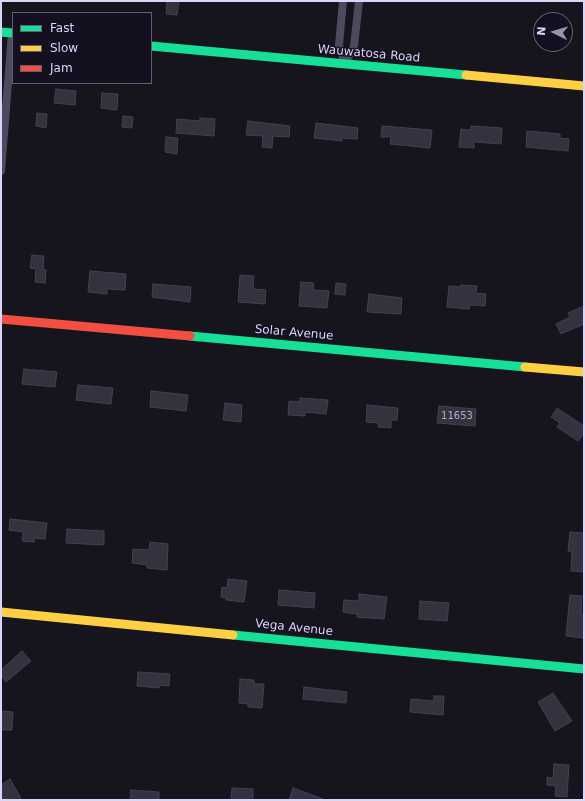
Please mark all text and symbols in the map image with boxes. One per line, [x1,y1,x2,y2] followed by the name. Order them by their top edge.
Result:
[12,12,152,84] legend
[533,12,573,52] north arrow
[50,21,74,35] text: Fast
[535,26,548,36] text: N
[50,41,78,55] text: Slow
[317,42,421,66] street label: Wauwatosa Road
[50,61,73,75] text: Jam
[254,322,334,344] street label: Solar Avenue
[441,410,473,422] house number: 11653
[254,617,334,639] street label: Vega Avenue

